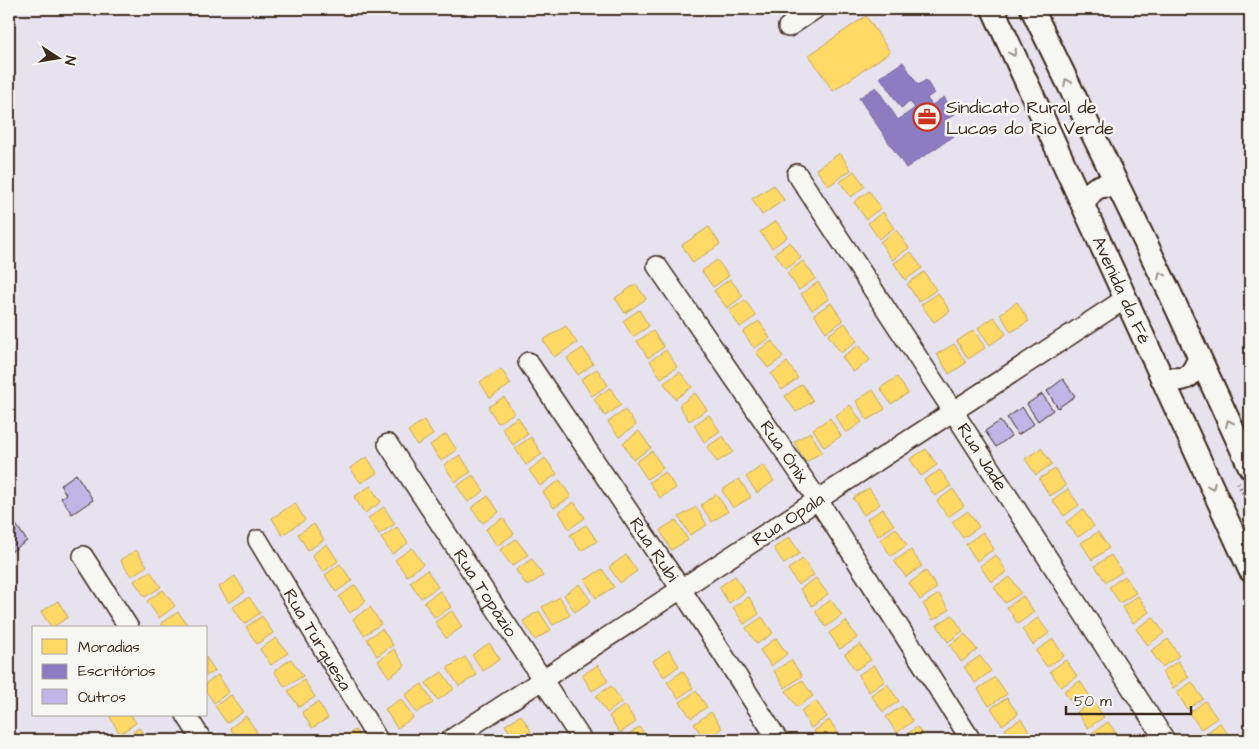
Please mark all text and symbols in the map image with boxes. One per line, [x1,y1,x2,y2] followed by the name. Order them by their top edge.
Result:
[32,32,82,82] north arrow
[1007,48,1018,57] one-way arrow
[59,54,80,67] text: N
[1063,78,1073,87] one-way arrow
[946,95,1114,141] place label: Sindicato Rural de Lucas do Rio Verde
[912,102,942,132] office icon: Sindicato Rural de Lucas do Rio Verde
[1086,232,1157,348] street label: Avenida da Fé
[1157,271,1167,280] one-way arrow
[754,415,815,488] street label: Rua Ónix
[951,418,1014,496] street label: Rua Jade
[1225,419,1236,428] one-way arrow
[1206,481,1216,490] one-way arrow
[747,486,829,552] street label: Rua Opala
[623,512,685,587] street label: Rua Rubi
[448,544,524,642] street label: Rua Topázio
[277,584,358,695] street label: Rua Turquesa
[32,626,208,716] legend
[78,637,140,658] text: Moradias
[78,661,156,682] text: Escritórios
[1066,684,1192,716] scale bar
[78,687,126,708] text: Outros
[1074,691,1112,712] text: 50 m

